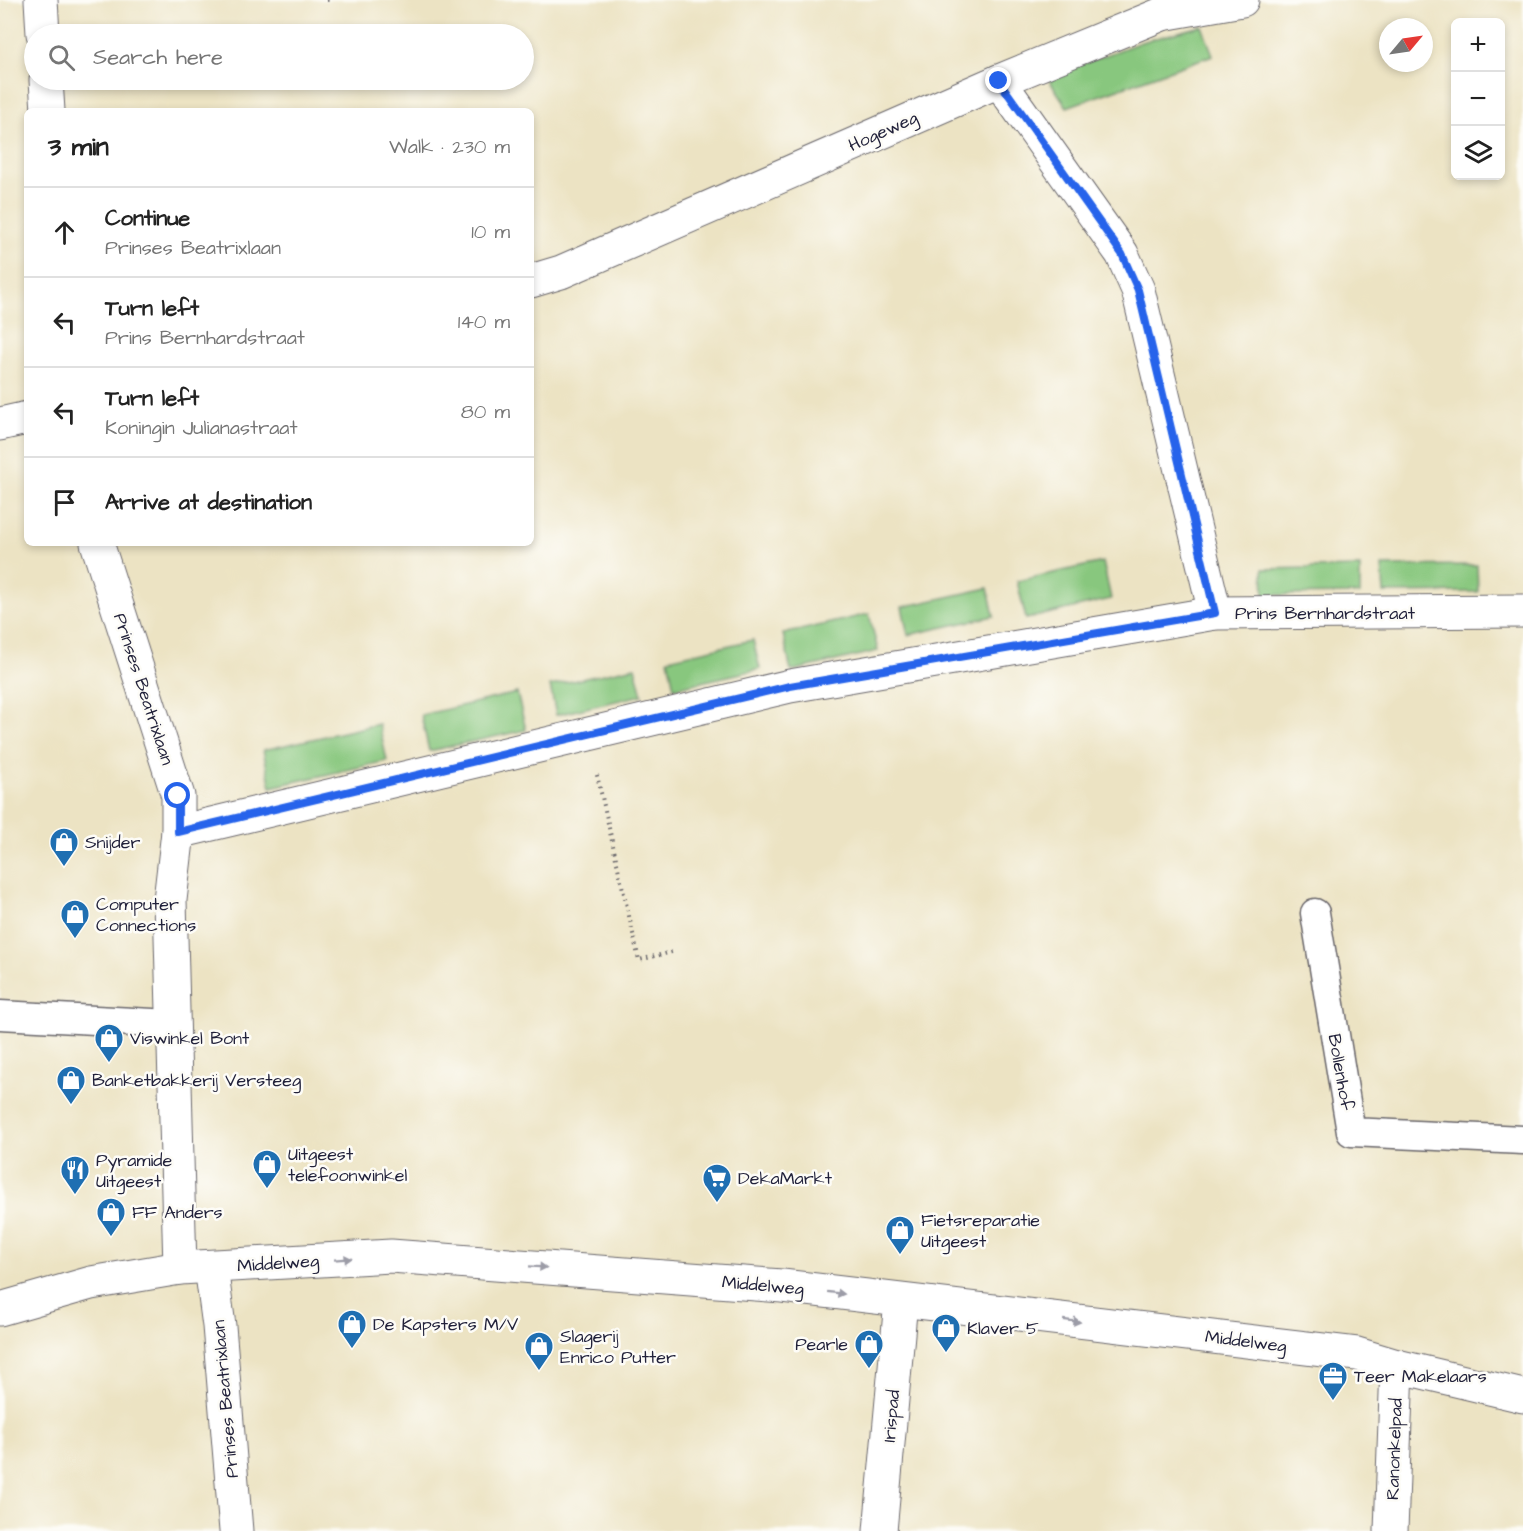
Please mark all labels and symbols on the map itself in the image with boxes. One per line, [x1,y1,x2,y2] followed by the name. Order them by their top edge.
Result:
[1379,18,1433,72] north arrow
[985,67,1011,93] route end
[844,105,922,159] street label: Hogeweg
[1235,601,1416,626] street label: Prins Bernhardstraat
[107,610,180,768] street label: Prinses Beatrixlaan
[164,782,190,808] route start
[48,826,80,868] shop icon: Snijder
[85,830,140,855] place label: Snijder
[96,892,196,938] place label: Computer Connections
[59,898,91,940] shop icon: Computer Connections
[93,1022,125,1064] shop icon: Viswinkel Bont
[130,1026,250,1051] place label: Viswinkel Bont
[1322,1032,1360,1113] street label: Bollenhof
[55,1064,87,1106] shop icon: Banketbakkerij Versteeg
[92,1068,301,1094] place label: Banketbakkerij Versteeg
[288,1142,408,1188] place label: Uitgeest telefoonwinkel
[96,1148,172,1195] place label: Pyramide Uitgeest
[251,1148,283,1190] shop icon: Uitgeest telefoonwinkel
[59,1154,91,1196] restaurant icon: Pyramide Uitgeest
[701,1162,733,1204] supermarket icon: DekaMarkt
[738,1166,833,1191] place label: DekaMarkt
[95,1196,127,1238] shop icon: FF Anders
[132,1200,223,1225] place label: FF Anders
[921,1208,1040,1255] place label: Fietsreparatie Uitgeest
[884,1214,916,1256] shop icon: Fietsreparatie Uitgeest
[236,1248,320,1280] street label: Middelweg
[334,1255,353,1264] one-way arrow
[528,1262,547,1272] one-way arrow
[721,1269,805,1303] street label: Middelweg
[827,1288,846,1297] one-way arrow
[336,1308,368,1350] shop icon: De Kapsters M/V
[373,1312,518,1337] place label: De Kapsters M/V
[930,1312,962,1354] shop icon: Klaver 5
[967,1316,1039,1341] place label: Klaver 5
[1062,1316,1081,1326] one-way arrow
[206,1319,245,1479] street label: Prinses Beatrixlaan
[560,1324,676,1370] place label: Slagerij Enrico Putter
[1203,1324,1288,1360] street label: Middelweg
[853,1328,885,1370] shop icon: Pearle
[523,1330,555,1372] shop icon: Slagerij Enrico Putter
[795,1332,848,1357] place label: Pearle
[1317,1360,1349,1402] office icon: Teer Makelaars
[1354,1364,1487,1389] place label: Teer Makelaars
[877,1389,906,1443] street label: Irispad
[1380,1398,1409,1501] street label: Ranonkelpad

